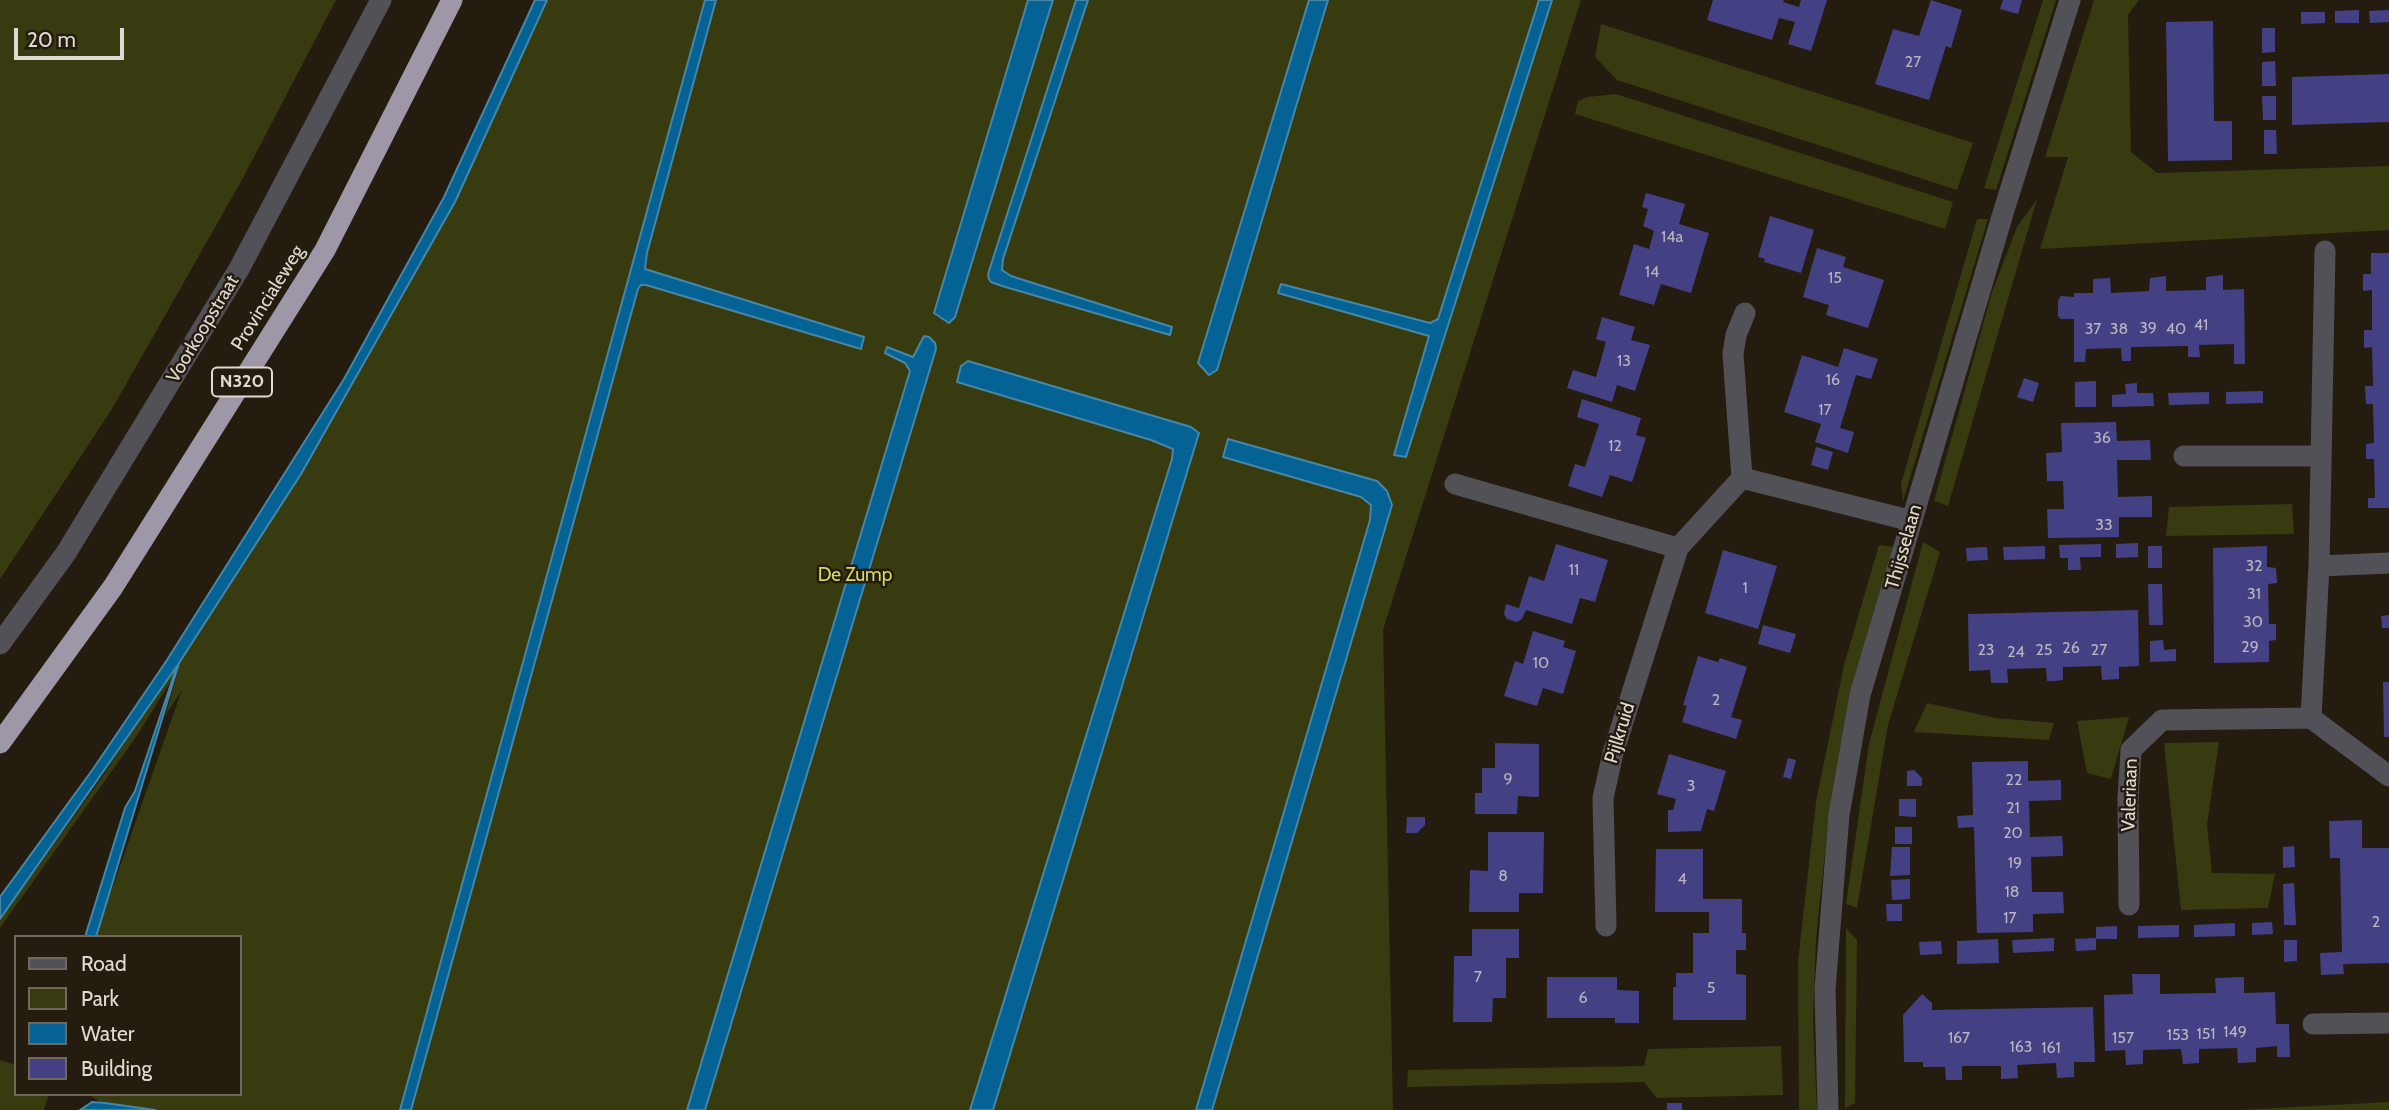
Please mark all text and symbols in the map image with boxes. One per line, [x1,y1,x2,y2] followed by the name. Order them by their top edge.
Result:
[18,14,128,58] scale bar
[27,27,76,52] text: 20 m
[1905,52,1921,72] house number: 27
[1661,227,1683,247] house number: 14a
[227,241,309,355] street label: Provincialeweg
[1645,262,1659,282] house number: 14
[1828,268,1842,288] house number: 15
[162,271,244,387] street label: Voorkoopstraat
[2194,315,2208,335] house number: 41
[2139,318,2157,338] house number: 39
[2085,319,2101,339] house number: 37
[2110,319,2128,339] house number: 38
[2166,319,2186,339] house number: 40
[1617,351,1631,371] house number: 13
[212,368,272,396] road number: N320
[1826,370,1840,390] house number: 16
[1818,400,1832,420] house number: 17
[2093,428,2111,448] house number: 36
[1608,436,1622,456] house number: 12
[1881,502,1927,592] street label: Thijsselaan
[2095,515,2113,535] house number: 33
[2245,556,2263,576] house number: 32
[1569,560,1579,580] house number: 11
[818,564,892,586] park label: De Zump
[1742,578,1748,598] house number: 1
[2247,584,2261,604] house number: 31
[2243,612,2263,632] house number: 30
[2241,637,2259,657] house number: 29
[2062,638,2080,658] house number: 26
[1977,640,1995,660] house number: 23
[2035,640,2053,660] house number: 25
[2091,640,2107,660] house number: 27
[2007,642,2025,662] house number: 24
[1533,653,1549,673] house number: 10
[1712,690,1720,710] house number: 2
[1600,700,1640,766] street label: Pijlkruid
[2117,758,2143,832] street label: Valeriaan
[1503,769,1513,789] house number: 9
[2006,770,2022,790] house number: 22
[1687,776,1695,796] house number: 3
[2006,798,2020,818] house number: 21
[2003,823,2023,843] house number: 20
[2008,853,2022,873] house number: 19
[1498,866,1508,886] house number: 8
[1677,869,1687,889] house number: 4
[2005,882,2019,902] house number: 18
[2003,908,2017,928] house number: 17
[2372,912,2380,932] house number: 2
[14,935,242,1096] legend
[81,951,127,976] text: Road
[1474,967,1482,987] house number: 7
[1707,978,1715,998] house number: 5
[81,986,119,1011] text: Park
[1578,988,1588,1008] house number: 6
[81,1021,134,1046] text: Water
[2223,1022,2247,1042] house number: 149
[2196,1024,2216,1044] house number: 151
[2167,1025,2189,1045] house number: 153
[1948,1028,1970,1048] house number: 167
[2112,1028,2134,1048] house number: 157
[2010,1037,2032,1057] house number: 163
[2041,1038,2061,1058] house number: 161
[81,1056,152,1081] text: Building

